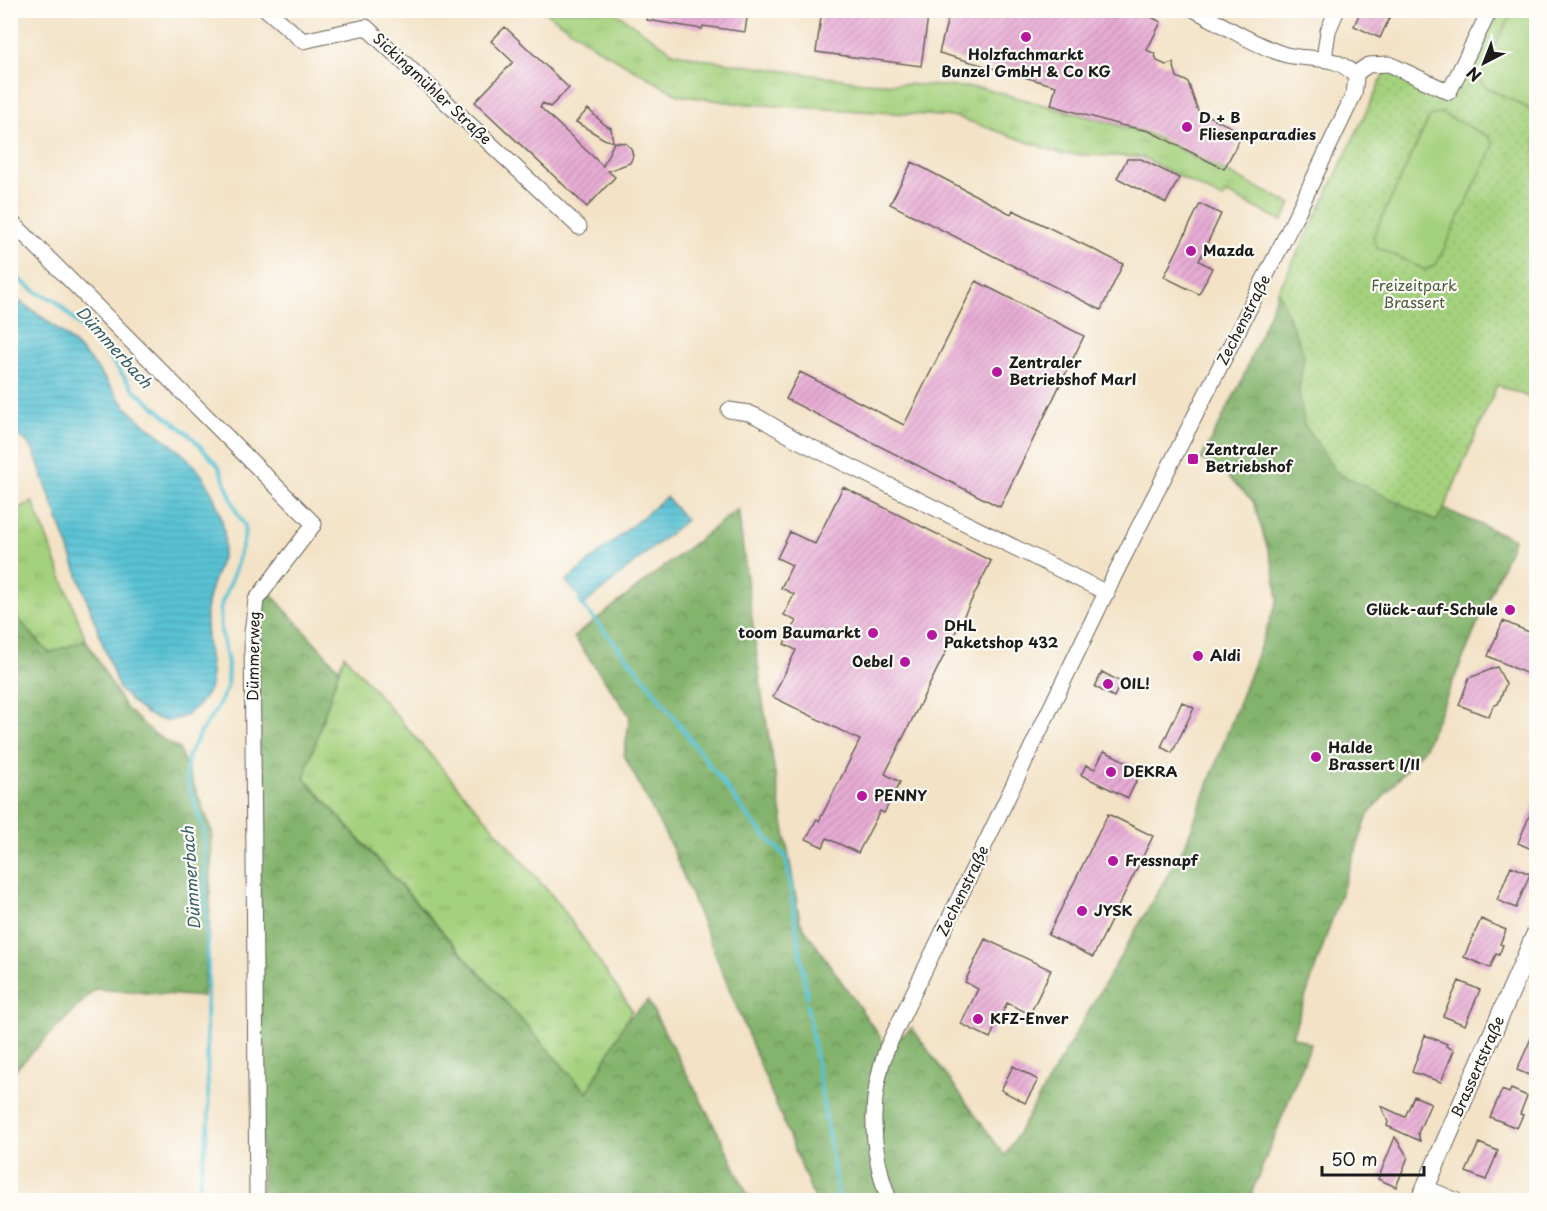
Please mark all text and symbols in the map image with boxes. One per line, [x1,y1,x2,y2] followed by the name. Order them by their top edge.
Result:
[368,26,498,149] street label: Sickingmühler Straße
[1019,30,1033,44] marker: Holzfachmarkt Bunzel GmbH & Co KG
[1454,33,1514,93] north arrow
[941,42,1111,82] place label: Holzfachmarkt Bunzel GmbH & Co KG
[1461,62,1486,88] text: N
[1199,105,1316,145] place label: D + B Fliesenparadies
[1180,120,1194,134] marker: D + B Fliesenparadies
[1203,238,1255,261] place label: Mazda
[1184,244,1198,258] marker: Mazda
[1210,270,1275,368] street label: Zechenstraße
[1371,273,1457,313] park label: Freizeitpark Brassert
[71,300,159,393] water label: Dümmerbach
[1009,350,1136,390] place label: Zentraler Betriebshof Marl
[990,365,1004,379] marker: Zentraler Betriebshof Marl
[1205,437,1293,477] place label: Zentraler Betriebshof
[1186,452,1200,466] marker: Zentraler Betriebshof
[1366,597,1498,620] place label: Glück-auf-Schule
[1503,603,1517,617] marker: Glück-auf-Schule
[240,611,265,701] street label: Dümmerweg
[944,613,1059,653] place label: DHL Paketshop 432
[738,620,861,643] place label: toom Baumarkt
[866,626,880,640] marker: toom Baumarkt
[925,628,939,642] marker: DHL Paketshop 432
[1210,643,1241,666] place label: Aldi
[852,649,893,672] place label: Oebel
[1191,649,1205,663] marker: Aldi
[898,655,912,669] marker: Oebel
[1120,671,1150,694] place label: OIL!
[1101,677,1115,691] marker: OIL!
[1328,735,1420,775] place label: Halde Brassert I/II
[1309,750,1323,764] marker: Halde Brassert I/II
[1123,759,1178,782] place label: DEKRA
[1104,765,1118,779] marker: DEKRA
[874,783,927,806] place label: PENNY
[855,789,869,803] marker: PENNY
[174,825,206,931] water label: Dümmerbach
[930,841,994,940] street label: Zechenstraße
[1125,848,1200,871] place label: Fressnapf
[1106,854,1120,868] marker: Fressnapf
[1094,898,1133,921] place label: JYSK
[1075,904,1089,918] marker: JYSK
[990,1006,1069,1029] place label: KFZ-Enver
[971,1012,985,1026] marker: KFZ-Enver
[1444,1012,1509,1121] street label: Brassertstraße
[1322,1139,1424,1177] scale bar
[1331,1145,1378,1172] text: 50 m

